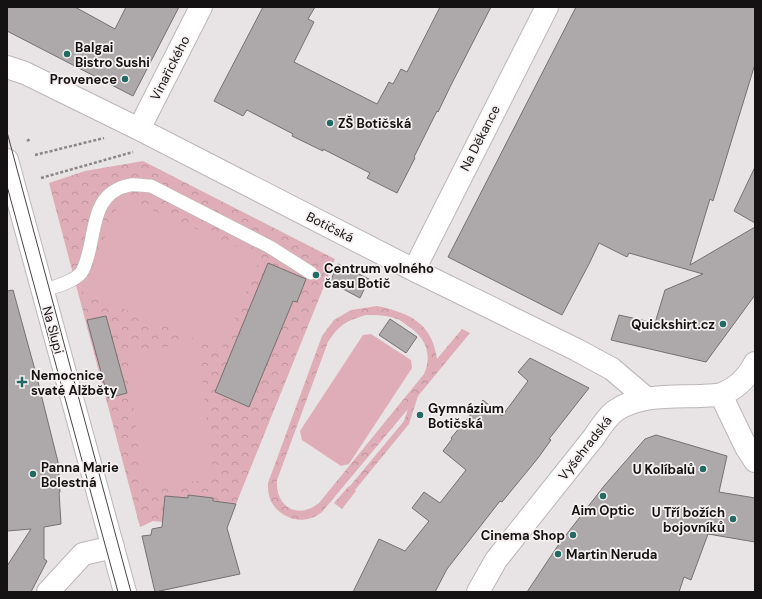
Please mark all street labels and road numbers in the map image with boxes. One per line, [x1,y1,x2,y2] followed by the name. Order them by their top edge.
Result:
[146,33,194,103] street label: Vinařického
[456,102,504,174] street label: Na Děkance
[303,208,357,246] street label: Botičská
[38,304,68,356] street label: Na Slupi
[555,412,615,484] street label: Vyšehradská

